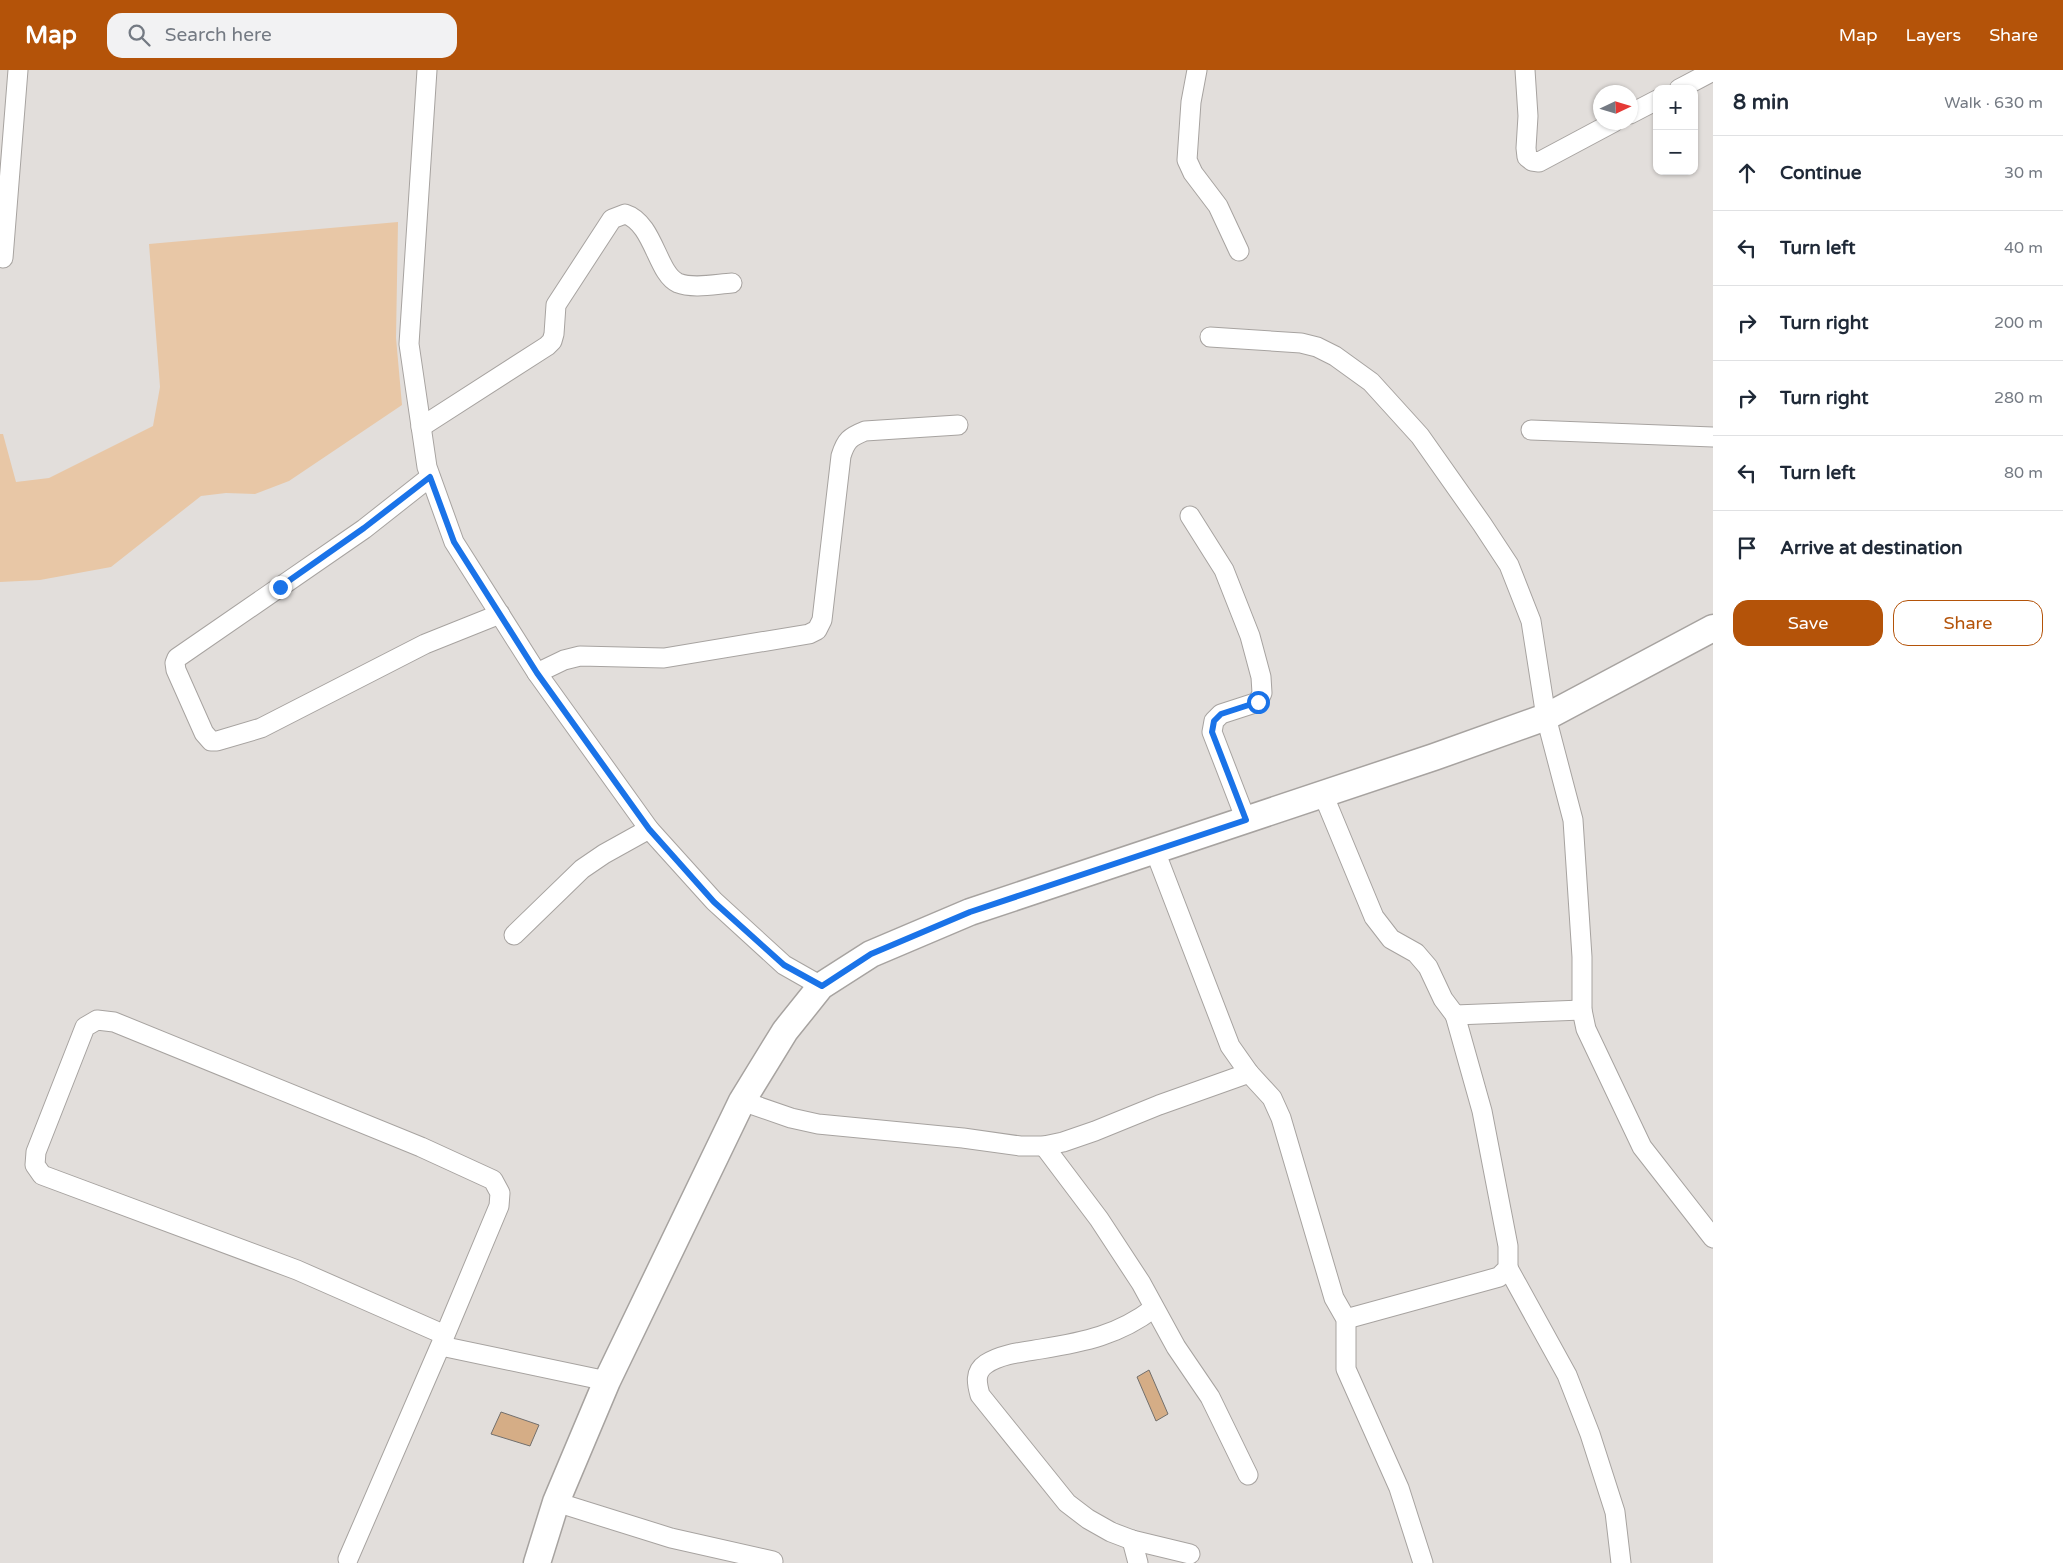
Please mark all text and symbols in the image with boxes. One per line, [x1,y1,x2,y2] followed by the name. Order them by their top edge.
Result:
[107,13,457,58] search box
[25,21,77,50] text: Map
[125,21,153,49] icon: search
[165,24,272,46] text: Search here
[1839,24,1878,46] text: Map
[1906,24,1961,46] text: Layers
[1989,24,2038,46] text: Share
[1593,85,1638,130] north arrow
[1653,85,1698,175] map controls
[1653,85,1698,130] button: +
[1733,90,1789,115] text: 8 min
[1944,93,2043,113] text: Walk · 630 m
[1653,130,1698,175] button: −
[1733,159,1761,187] icon: ahead
[1780,162,1862,184] text: Continue
[2004,163,2043,183] text: 30 m
[1733,234,1761,262] icon: left
[1780,237,1856,259] text: Turn left
[2004,238,2043,258] text: 40 m
[1733,309,1761,337] icon: right
[1780,312,1868,334] text: Turn right
[1994,313,2043,333] text: 200 m
[1733,384,1761,412] icon: right
[1780,387,1868,409] text: Turn right
[1994,388,2043,408] text: 280 m
[1733,459,1761,487] icon: left
[1780,462,1856,484] text: Turn left
[2004,463,2043,483] text: 80 m
[1733,534,1761,562] icon: arrive
[1780,537,1963,559] text: Arrive at destination
[269,576,292,599] route end
[1733,600,1883,646] button: Save
[1893,600,2043,646] button: Share
[1247,691,1270,714] route start

